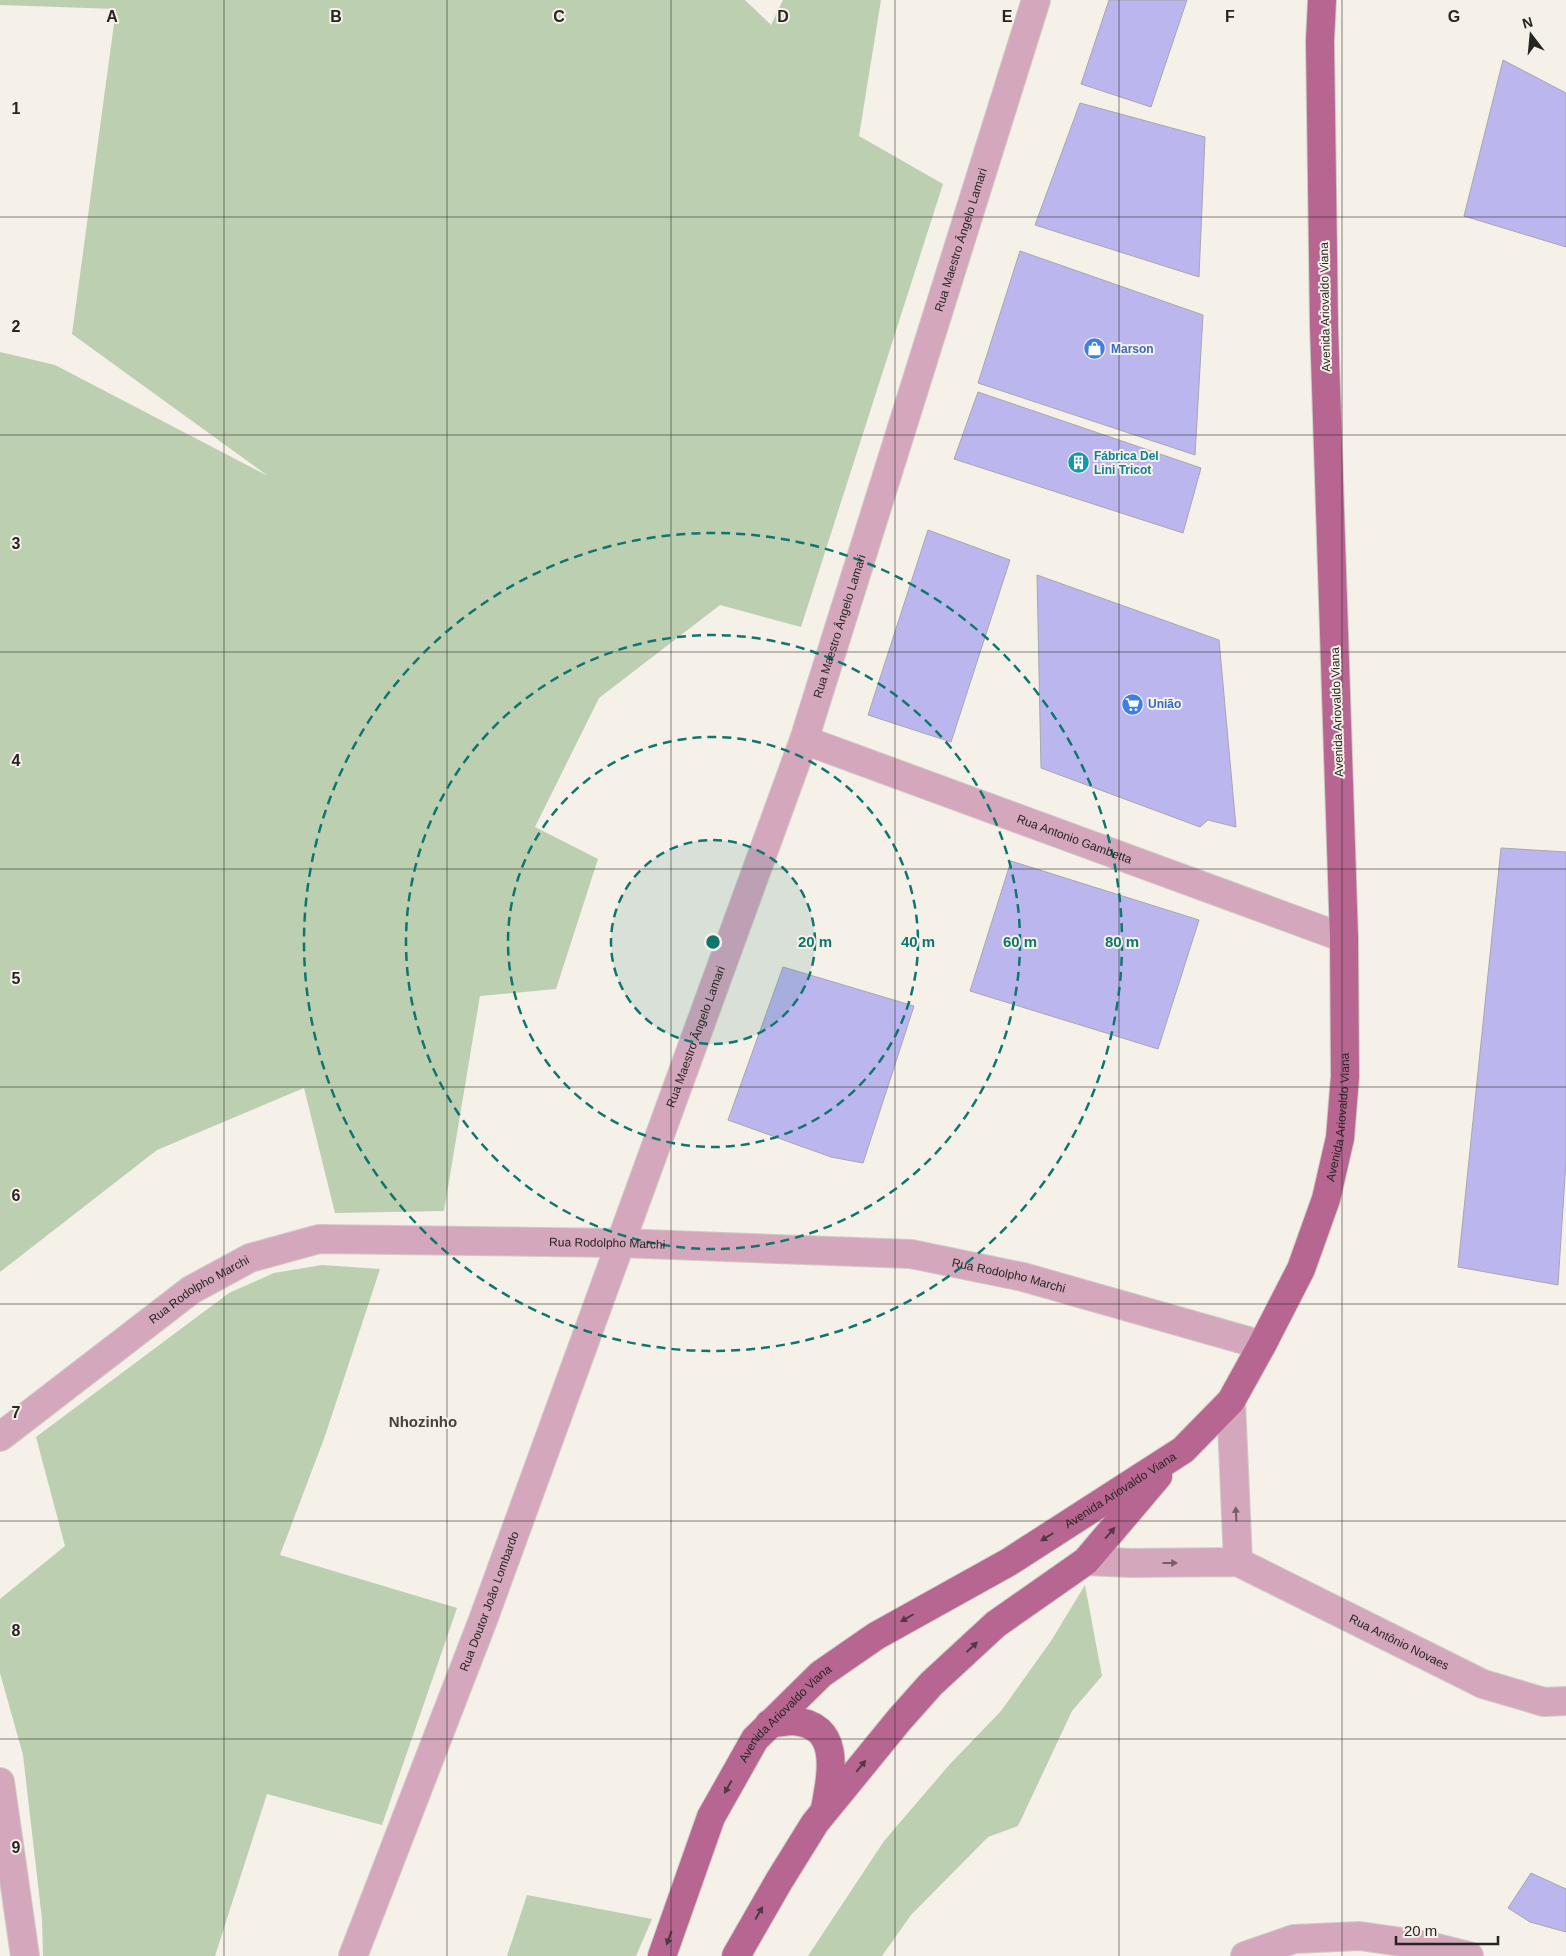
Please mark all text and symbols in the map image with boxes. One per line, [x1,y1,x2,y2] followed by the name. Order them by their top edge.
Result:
[106,8,118,25] text: A
[330,8,342,25] text: B
[553,8,565,25] text: C
[777,8,789,25] text: D
[1002,8,1013,25] text: E
[1225,8,1235,25] text: F
[1448,8,1460,25] text: G
[1506,10,1556,60] north arrow
[1520,13,1534,32] text: N
[12,100,21,117] text: 1
[932,166,990,313] street label: Rua Maestro Ângelo Lamari
[1317,242,1333,372] street label: Avenida Ariovaldo Viana
[12,318,21,335] text: 2
[1083,337,1107,361] shop icon: Marson
[1111,342,1154,356] place label: Marson
[1094,449,1159,477] place label: Fábrica Del Lini Tricot
[1066,451,1090,475] building icon: Fábrica Del Lini Tricot
[12,535,21,552] text: 3
[811,553,869,700] street label: Rua Maestro Ângelo Lamari
[1328,647,1346,777] street label: Avenida Ariovaldo Viana
[1120,692,1144,716] supermarket icon: União
[1148,697,1181,711] place label: União
[12,752,21,769] text: 4
[1015,812,1134,867] street label: Rua Antonio Gambetta
[704,933,722,951] centre of rings
[798,933,832,950] text: 20 m
[901,933,935,950] text: 40 m
[1003,933,1037,950] text: 60 m
[1105,933,1139,950] text: 80 m
[663,964,728,1110] street label: Rua Maestro Ângelo Lamari
[12,970,21,987] text: 5
[1323,1052,1352,1183] street label: Avenida Ariovaldo Viana
[12,1187,21,1204] text: 6
[549,1235,666,1252] street label: Rua Rodolpho Marchi
[146,1253,252,1327] street label: Rua Rodolpho Marchi
[951,1256,1067,1296] street label: Rua Rodolpho Marchi
[12,1404,21,1421] text: 7
[389,1413,457,1430] district label: Nhozinho
[1062,1449,1179,1531] street label: Avenida Ariovaldo Viana
[1232,1505,1240,1521] one-way arrow
[1104,1527,1116,1539] one-way arrow
[457,1529,522,1673] street label: Rua Doutor João Lombardo
[1041,1532,1054,1542] one-way arrow
[1162,1559,1178,1567] one-way arrow
[1347,1612,1451,1673] street label: Rua Antônio Novaes
[899,1614,914,1622] one-way arrow
[12,1622,21,1639] text: 8
[965,1641,977,1653] one-way arrow
[736,1662,835,1765] street label: Avenida Ariovaldo Viana
[856,1759,867,1772] one-way arrow
[724,1780,732,1794] one-way arrow
[12,1839,21,1856] text: 9
[755,1907,764,1920] one-way arrow
[1396,1914,1498,1946] scale bar
[1404,1922,1437,1939] text: 20 m
[665,1931,673,1946] one-way arrow

